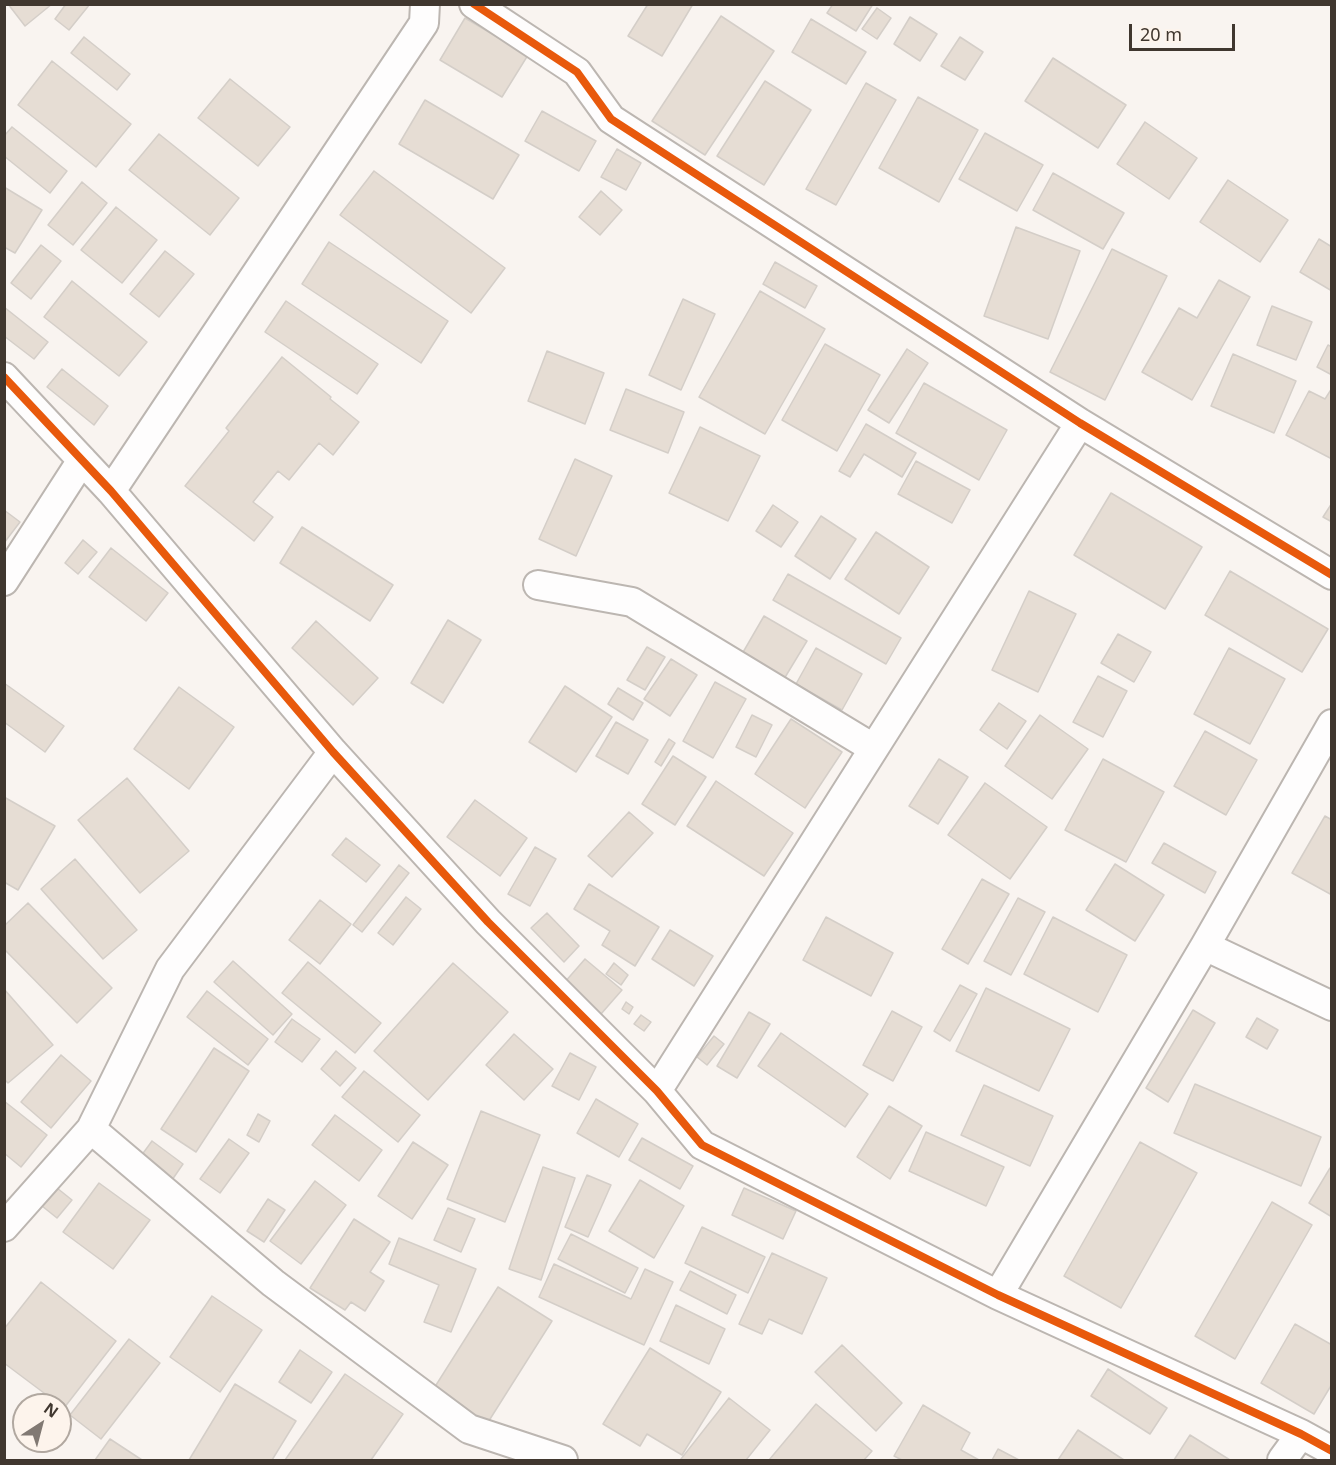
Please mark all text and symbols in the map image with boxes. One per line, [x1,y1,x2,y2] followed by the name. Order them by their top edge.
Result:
[1132,12,1238,50] scale bar
[1140,22,1182,46] text: 20 m
[12,1393,72,1453] north arrow
[40,1397,63,1423] text: N

